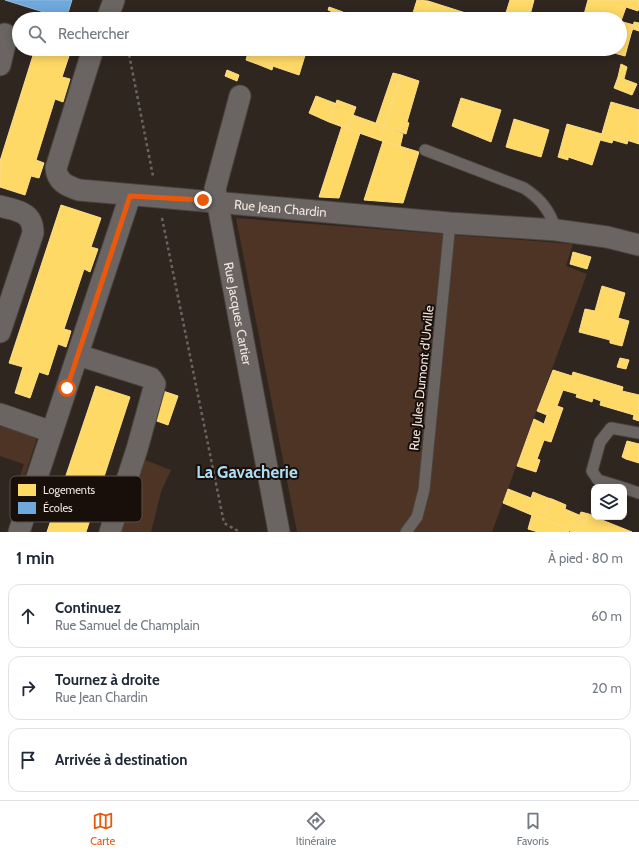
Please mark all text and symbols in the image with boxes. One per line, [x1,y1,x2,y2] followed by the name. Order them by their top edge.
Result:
[12,12,627,56] search box
[26,23,48,45] icon: search
[58,25,129,43] text: Rechercher
[194,191,212,209] route end
[233,196,327,220] street label: Rue Jean Chardin
[221,261,256,367] street label: Rue Jacques Cartier
[405,304,437,451] street label: Rue Jules Dumont d'Urville
[58,379,76,397] route start
[196,462,298,482] district label: La Gavacherie
[10,476,142,522] legend
[43,483,96,497] text: Logements
[591,484,627,520] map controls
[591,484,627,520] button: layers
[43,501,73,515] text: Écoles
[16,548,54,568] text: 1 min
[548,550,623,566] text: À pied · 80 m
[55,599,121,617] text: Continuez
[17,605,39,627] icon: ahead
[591,608,622,624] text: 60 m
[55,617,200,633] text: Rue Samuel de Champlain
[55,671,160,689] text: Tournez à droite
[17,677,39,699] icon: right
[592,680,622,696] text: 20 m
[55,689,148,705] text: Rue Jean Chardin
[17,749,39,771] icon: arrive
[55,751,187,769] text: Arrivée à destination
[90,810,115,848] tab: Carte
[296,810,336,848] tab: Itinéraire
[517,810,549,848] tab: Favoris

